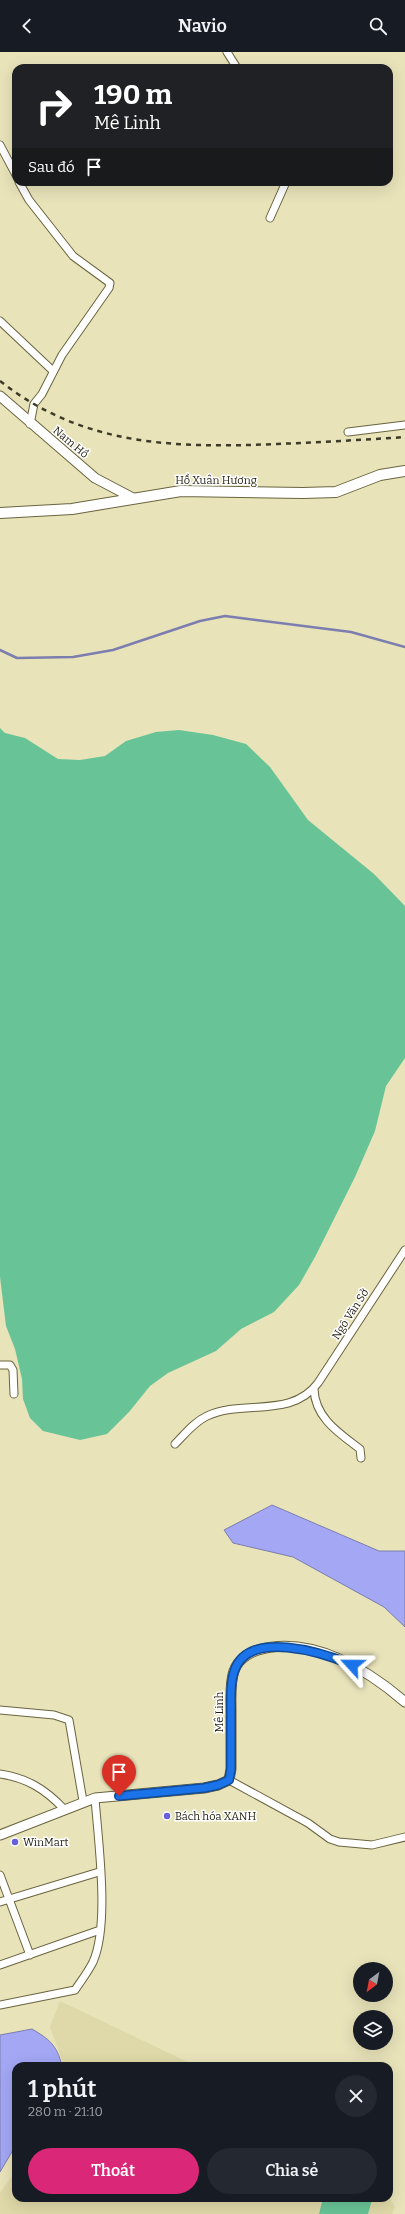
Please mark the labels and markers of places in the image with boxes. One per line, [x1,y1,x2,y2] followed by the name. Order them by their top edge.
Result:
[102,1755,136,1796] pin
[175,1810,256,1823] place label: Bách hóa XANH
[162,1811,172,1821] marker: Bách hóa XANH
[23,1836,69,1849] place label: WinMart
[10,1837,20,1847] marker: WinMart

